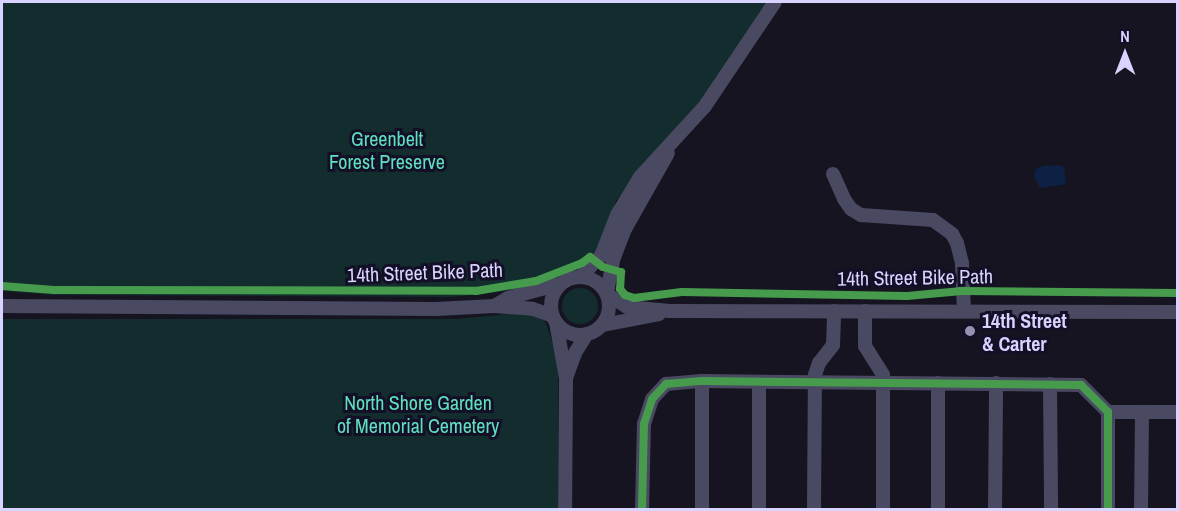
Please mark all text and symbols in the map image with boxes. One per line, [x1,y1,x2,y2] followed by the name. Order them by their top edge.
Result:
[1095,24,1155,84] north arrow
[1120,25,1130,47] text: N
[329,126,445,173] park label: Greenbelt Forest Preserve
[347,257,503,287] street label: 14th Street Bike Path
[837,264,993,290] street label: 14th Street Bike Path
[982,308,1067,355] place label: 14th Street & Carter
[963,324,977,338] marker: 14th Street & Carter
[337,391,499,438] park label: North Shore Garden of Memorial Cemetery

